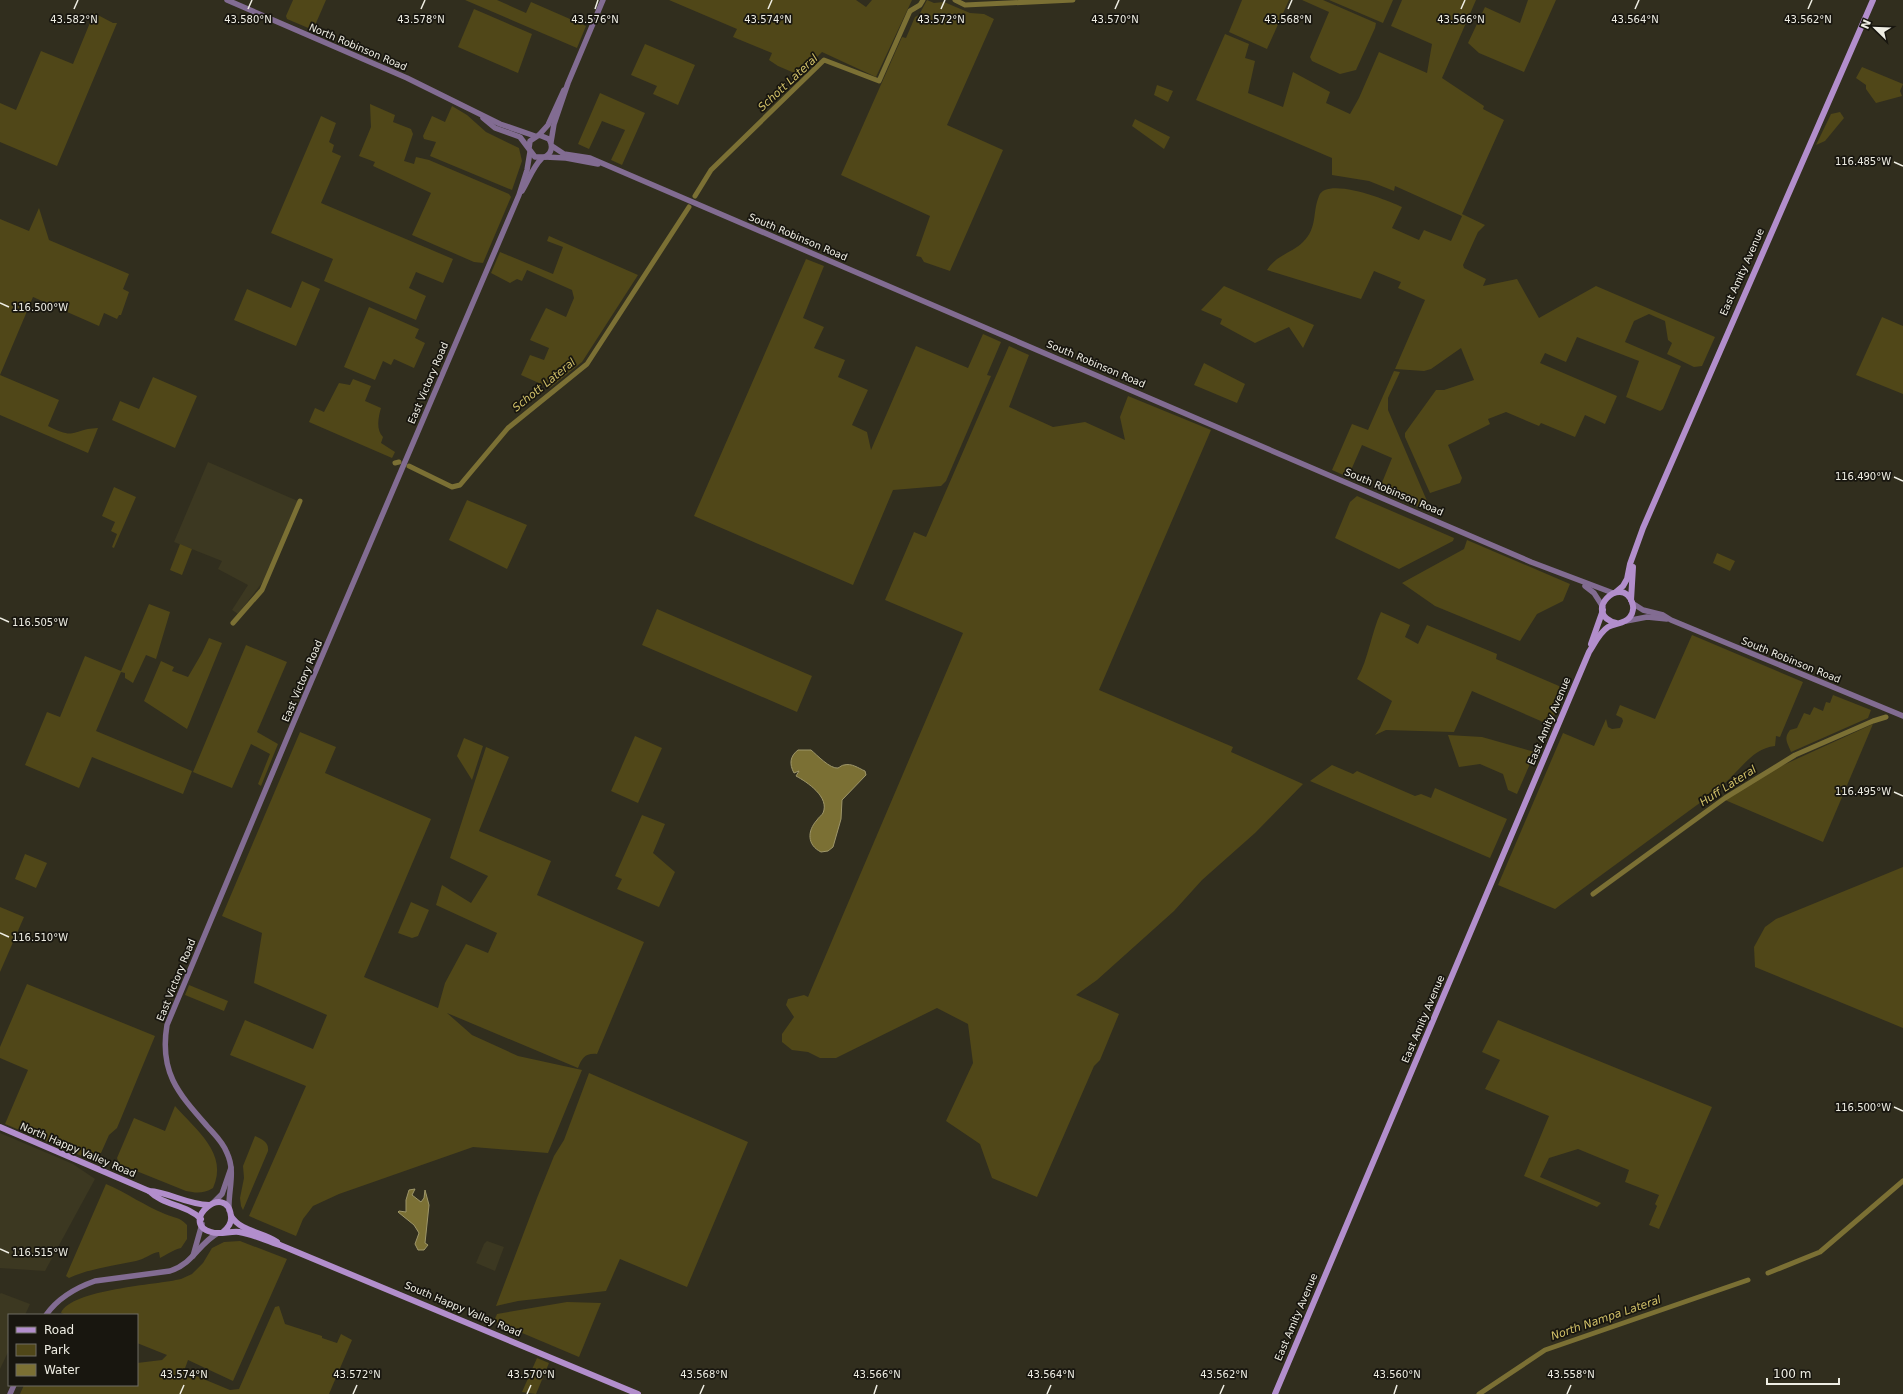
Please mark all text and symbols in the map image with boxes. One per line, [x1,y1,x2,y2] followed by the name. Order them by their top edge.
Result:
[1855,8,1895,48] north arrow
[50,14,98,25] text: 43.582°N
[224,14,272,25] text: 43.580°N
[397,14,445,25] text: 43.578°N
[571,14,619,25] text: 43.576°N
[744,14,792,25] text: 43.574°N
[917,14,965,25] text: 43.572°N
[1091,14,1139,25] text: 43.570°N
[1264,14,1312,25] text: 43.568°N
[1437,14,1485,25] text: 43.566°N
[1611,14,1659,25] text: 43.564°N
[1784,14,1832,25] text: 43.562°N
[1858,18,1874,31] text: N
[307,21,409,73] street label: North Robinson Road
[755,52,821,114] water label: Schott Lateral
[1835,156,1891,167] text: 116.485°W
[747,211,849,263] street label: South Robinson Road
[1718,227,1766,317] street label: East Amity Avenue
[12,302,68,313] text: 116.500°W
[1045,338,1147,390] street label: South Robinson Road
[406,340,450,426] street label: East Victory Road
[510,356,578,414] water label: Schott Lateral
[1343,466,1445,518] street label: South Robinson Road
[1835,471,1891,482] text: 116.490°W
[12,617,68,628] text: 116.505°W
[1740,635,1842,685] street label: South Robinson Road
[280,638,324,724] street label: East Victory Road
[1526,675,1572,767] street label: East Amity Avenue
[1697,763,1759,809] water label: Huff Lateral
[1835,786,1891,797] text: 116.495°W
[12,932,68,943] text: 116.510°W
[154,937,198,1023] street label: East Victory Road
[1400,973,1446,1065] street label: East Amity Avenue
[1835,1102,1891,1113] text: 116.500°W
[18,1121,138,1179] street label: North Happy Valley Road
[12,1247,68,1258] text: 116.515°W
[1273,1271,1319,1363] street label: East Amity Avenue
[403,1279,523,1339] street label: South Happy Valley Road
[1549,1293,1663,1343] water label: North Nampa Lateral
[8,1314,138,1386] legend
[44,1323,74,1337] text: Road
[44,1343,70,1357] text: Park
[1767,1360,1839,1386] scale bar
[44,1363,80,1377] text: Water
[1773,1367,1811,1381] text: 100 m
[160,1369,208,1380] text: 43.574°N
[333,1369,381,1380] text: 43.572°N
[507,1369,555,1380] text: 43.570°N
[680,1369,728,1380] text: 43.568°N
[853,1369,901,1380] text: 43.566°N
[1027,1369,1075,1380] text: 43.564°N
[1200,1369,1248,1380] text: 43.562°N
[1373,1369,1421,1380] text: 43.560°N
[1547,1369,1595,1380] text: 43.558°N

